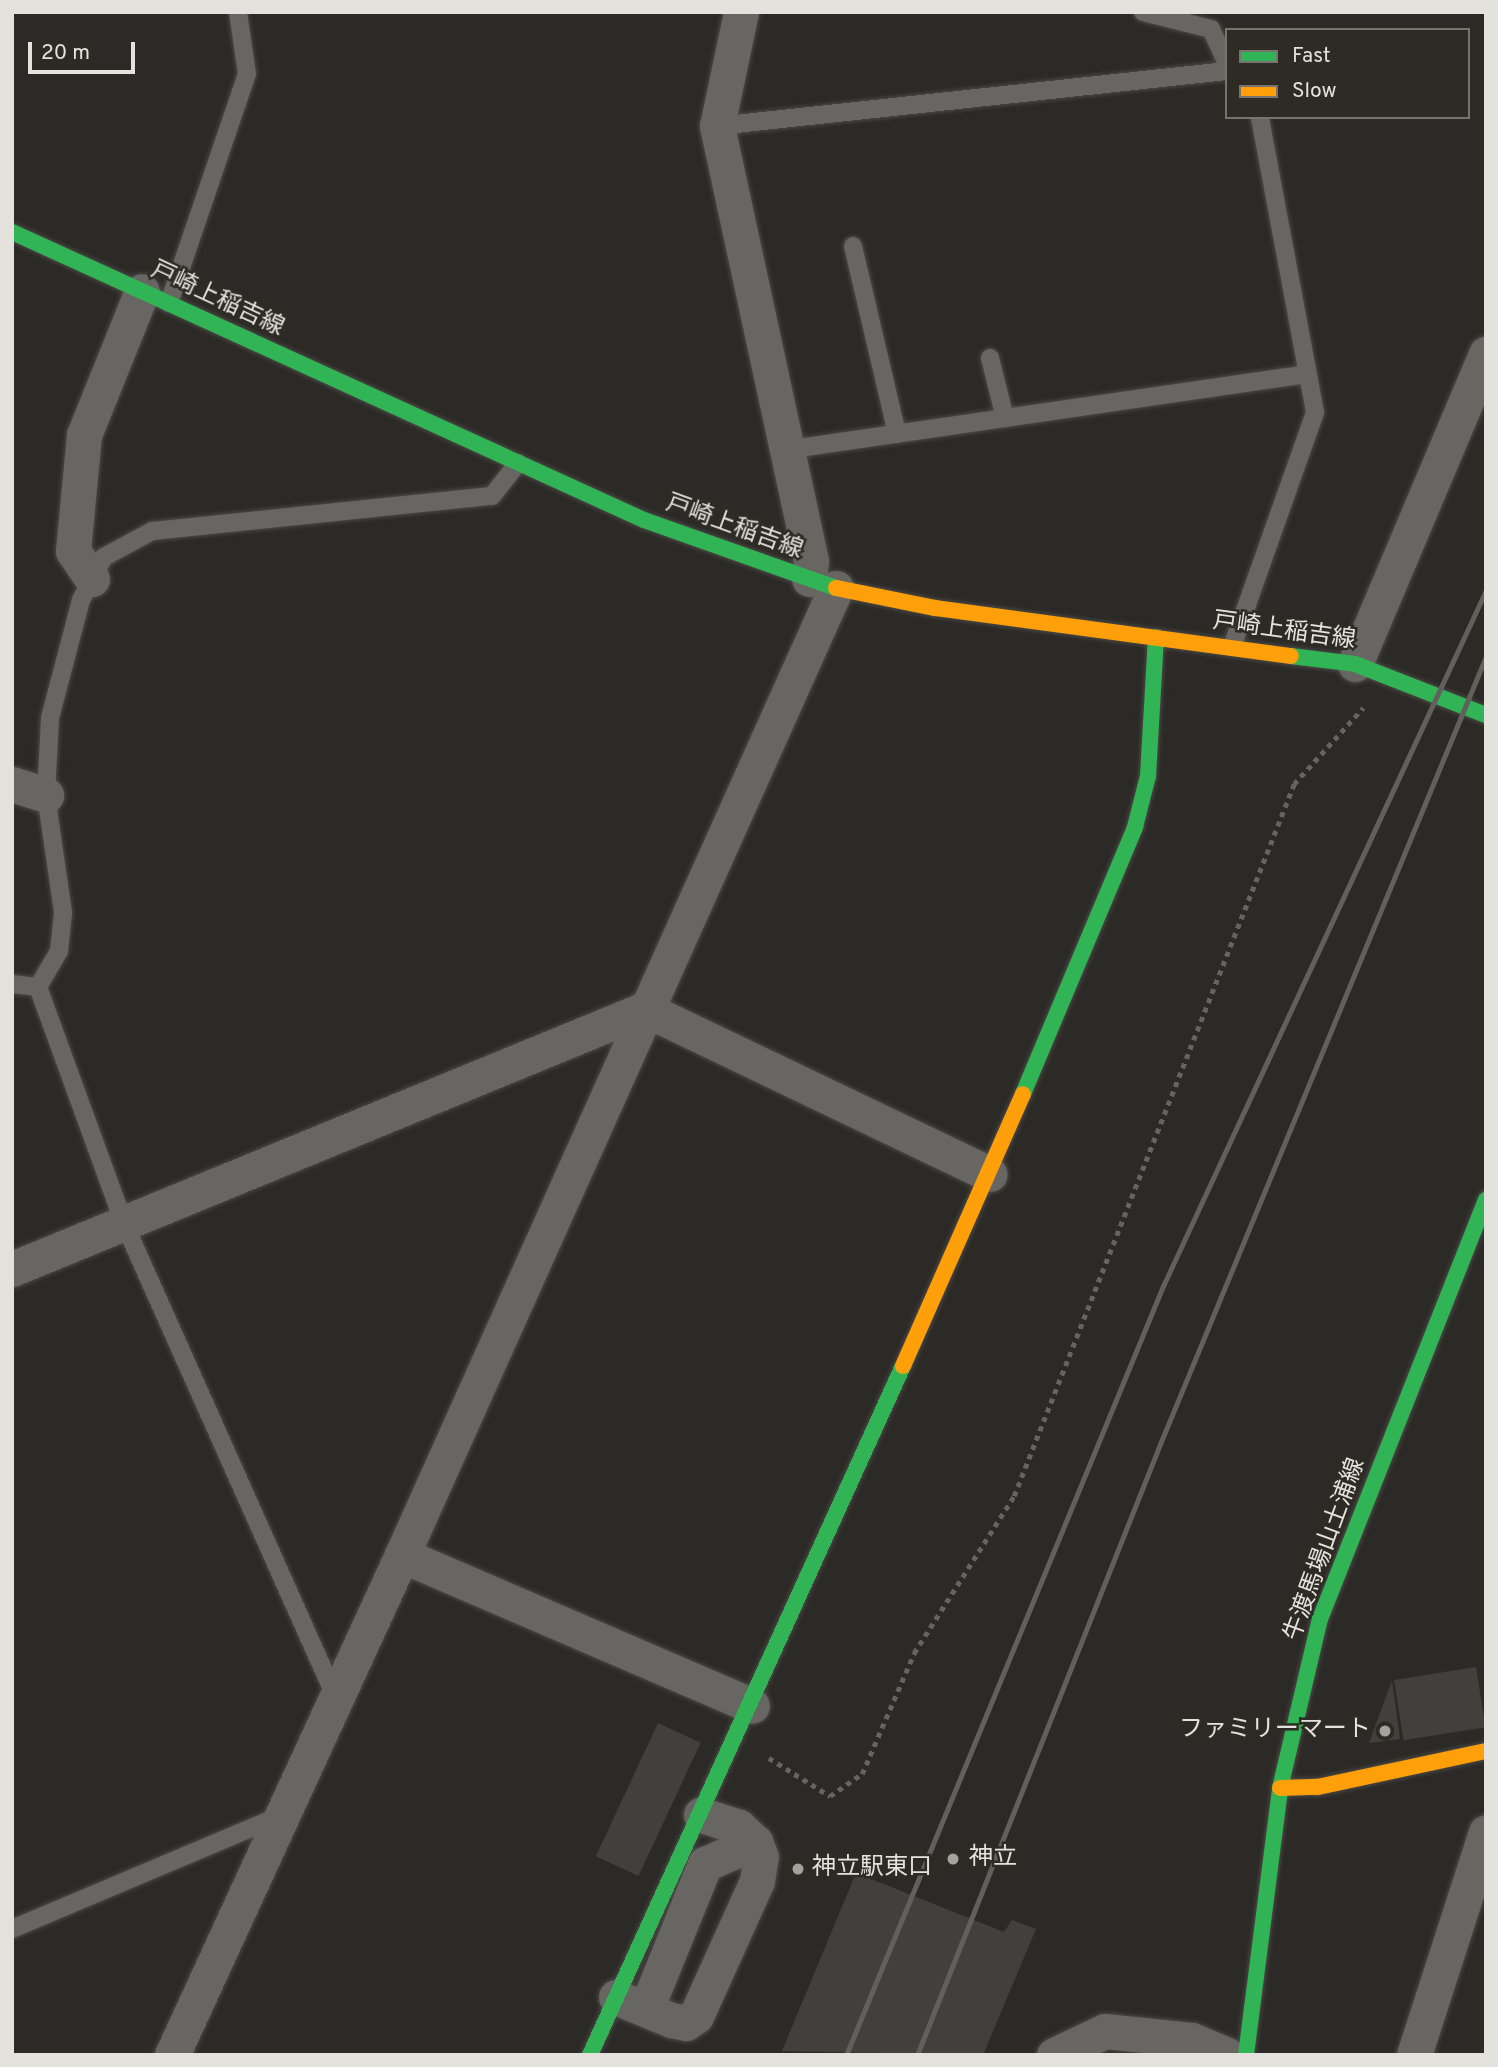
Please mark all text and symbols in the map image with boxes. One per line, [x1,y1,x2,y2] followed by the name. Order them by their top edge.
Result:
[32,28,138,72] scale bar
[1225,28,1470,119] legend
[41,40,90,67] text: 20 m
[1292,43,1331,70] text: Fast
[1292,78,1337,105] text: Slow
[146,257,288,343] street label: 戸崎上稲吉線
[661,490,807,566] street label: 戸崎上稲吉線
[1211,608,1357,656] street label: 戸崎上稲吉線
[1280,1455,1372,1645] street label: 牛渡馬場山土浦線
[1179,1717,1371,1745] place label: ファミリーマート
[1377,1723,1393,1739] marker: ファミリーマート
[969,1845,1017,1873] place label: 神立
[943,1849,963,1869] marker: 神立
[812,1855,932,1883] place label: 神立駅東口
[790,1861,806,1877] marker: 神立駅東口

